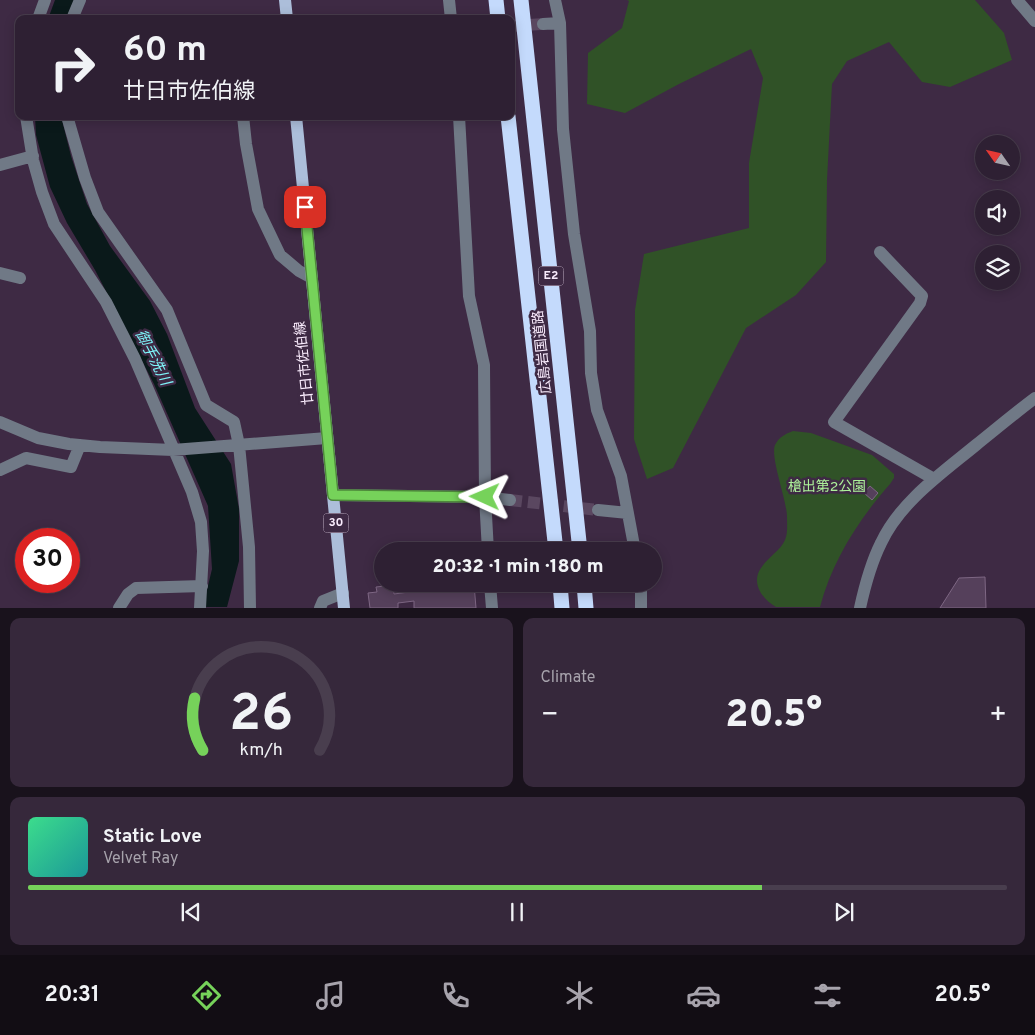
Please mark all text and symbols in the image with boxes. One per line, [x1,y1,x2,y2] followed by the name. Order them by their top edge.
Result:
[123,29,207,73] text: 60 m
[40,35,105,100] icon: right
[123,79,255,106] text: 廿日市佐伯線
[975,135,1020,180] north arrow
[975,135,1020,290] map controls
[284,186,326,228] pin
[975,190,1020,235] button: sound
[291,193,319,221] icon: arrive
[975,245,1020,290] button: layers
[538,266,564,286] road number: E2
[530,309,556,395] street label: 広島岩国道路
[292,320,318,406] street label: 廿日市佐伯線
[130,327,175,391] water label: 御手洗川
[458,470,510,522] position arrow
[788,478,866,496] park label: 槍出第2公園
[324,514,348,532] road number: 30
[15,528,80,593] speed limit sign: 30
[432,555,604,579] text: 20:32 · 1 min · 180 m
[541,668,595,688] text: Climate
[229,683,293,749] text: 26
[725,692,822,741] text: 20.5°
[541,698,559,734] text: −
[989,698,1007,734] text: +
[240,739,283,762] text: km/h
[103,825,202,849] text: Static Love
[103,849,178,869] text: Velvet Ray
[177,898,205,926] icon: previous
[503,898,531,926] icon: pause
[830,898,858,926] icon: next
[189,978,224,1013] icon: directions
[313,978,348,1013] icon: music
[438,978,473,1013] icon: phone
[562,978,597,1013] icon: climate
[686,978,721,1013] icon: car
[810,978,845,1013] icon: filters
[45,982,100,1009] text: 20:31
[934,982,990,1009] text: 20.5°

